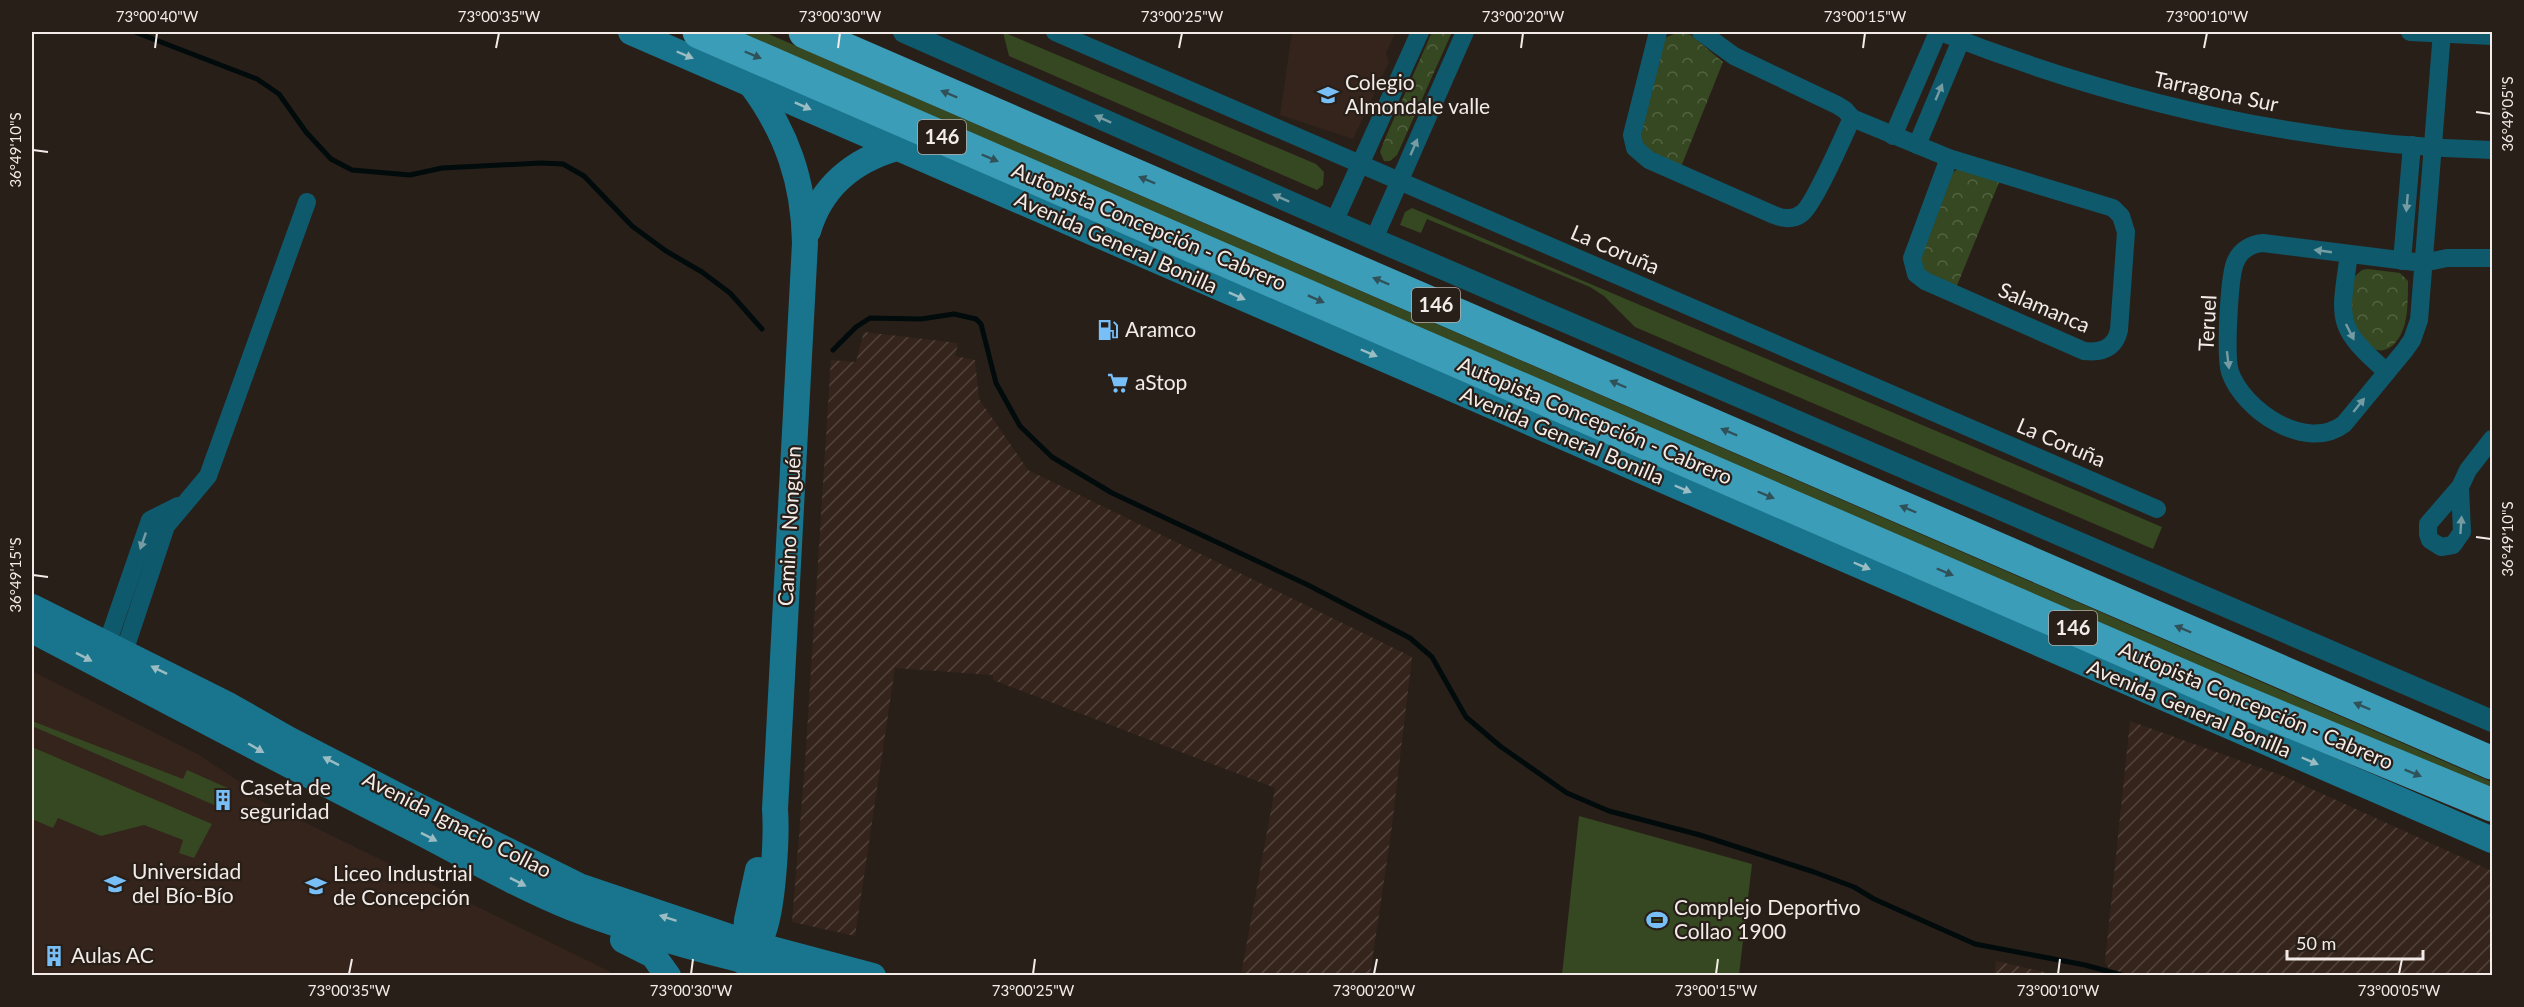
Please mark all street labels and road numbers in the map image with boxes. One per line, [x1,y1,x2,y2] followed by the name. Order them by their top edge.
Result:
[2152,65,2281,116] street label: Tarragona Sur
[918,120,966,154] road number: 146
[1009,156,1290,295] street label: Autopista Concepción - Cabrero
[1011,186,1222,298] street label: Avenida General Bonilla
[1568,219,1664,278] street label: La Coruña
[1995,276,2094,337] street label: Salamanca
[1412,288,1460,322] road number: 146
[2193,294,2220,352] street label: Teruel
[1455,350,1736,489] street label: Autopista Concepción - Cabrero
[1457,380,1668,489] street label: Avenida General Bonilla
[2014,412,2110,471] street label: La Coruña
[772,445,805,607] street label: Camino Nonguén
[2049,611,2097,645] road number: 146
[2116,635,2397,774] street label: Autopista Concepción - Cabrero
[2084,653,2295,762] street label: Avenida General Bonilla
[359,765,556,882] street label: Avenida Ignacio Collao

